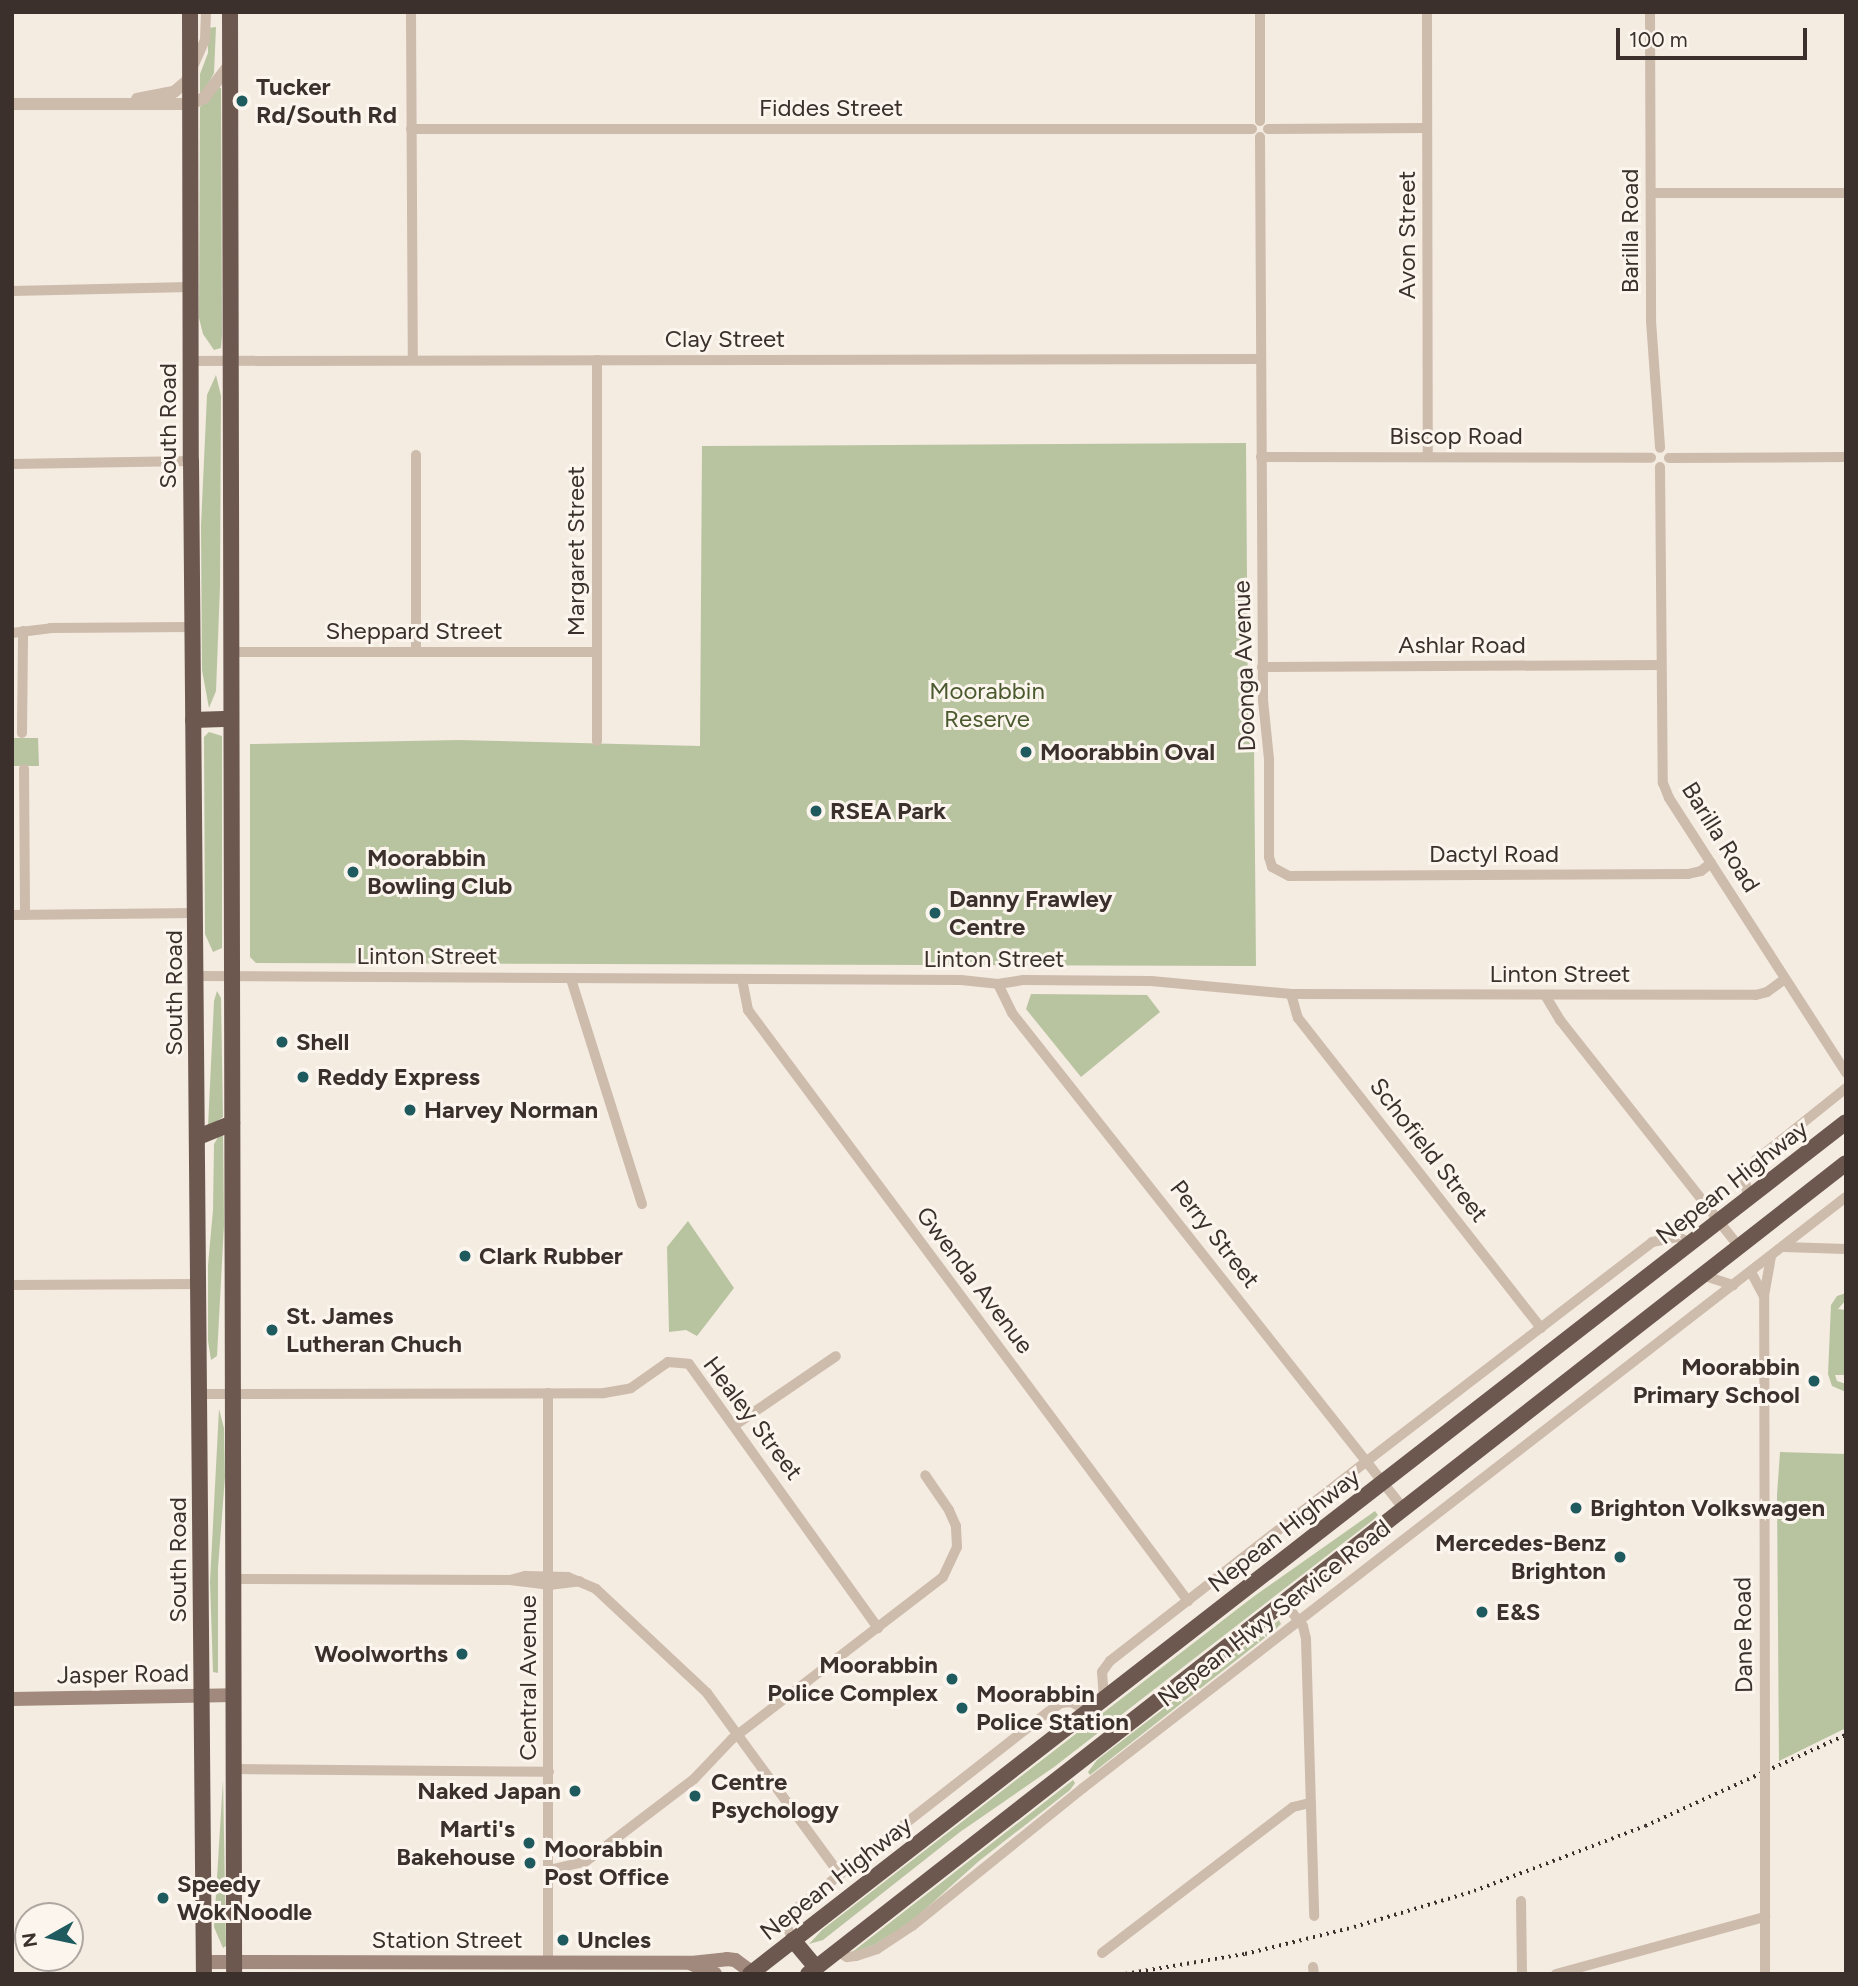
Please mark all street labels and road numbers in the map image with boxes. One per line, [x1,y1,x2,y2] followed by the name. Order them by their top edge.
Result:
[759,94,903,122] street label: Fiddes Street
[1616,169,1644,293] street label: Barilla Road
[1393,171,1421,299] street label: Avon Street
[665,325,785,353] street label: Clay Street
[154,363,182,489] street label: South Road
[1389,422,1523,450] street label: Biscop Road
[562,466,590,636] street label: Margaret Street
[1227,580,1261,752] street label: Doonga Avenue
[325,617,503,645] street label: Sheppard Street
[1398,631,1526,659] street label: Ashlar Road
[1676,777,1766,897] street label: Barilla Road
[1429,840,1559,868] street label: Dactyl Road
[160,930,188,1056] street label: South Road
[357,942,497,970] street label: Linton Street
[924,945,1064,973] street label: Linton Street
[1490,960,1630,988] street label: Linton Street
[1364,1072,1494,1228] street label: Schofield Street
[1650,1114,1814,1250] street label: Nepean Highway
[1164,1174,1266,1294] street label: Perry Street
[910,1201,1040,1359] street label: Gwenda Avenue
[697,1351,809,1485] street label: Healey Street
[1202,1462,1366,1598] street label: Nepean Highway
[164,1497,192,1623] street label: South Road
[1152,1513,1396,1713] street label: Nepean Hwy Service Road
[1728,1577,1758,1693] street label: Dane Road
[514,1595,542,1761] street label: Central Avenue
[57,1658,189,1690] street label: Jasper Road
[754,1810,918,1946] street label: Nepean Highway
[371,1926,523,1954] street label: Station Street

